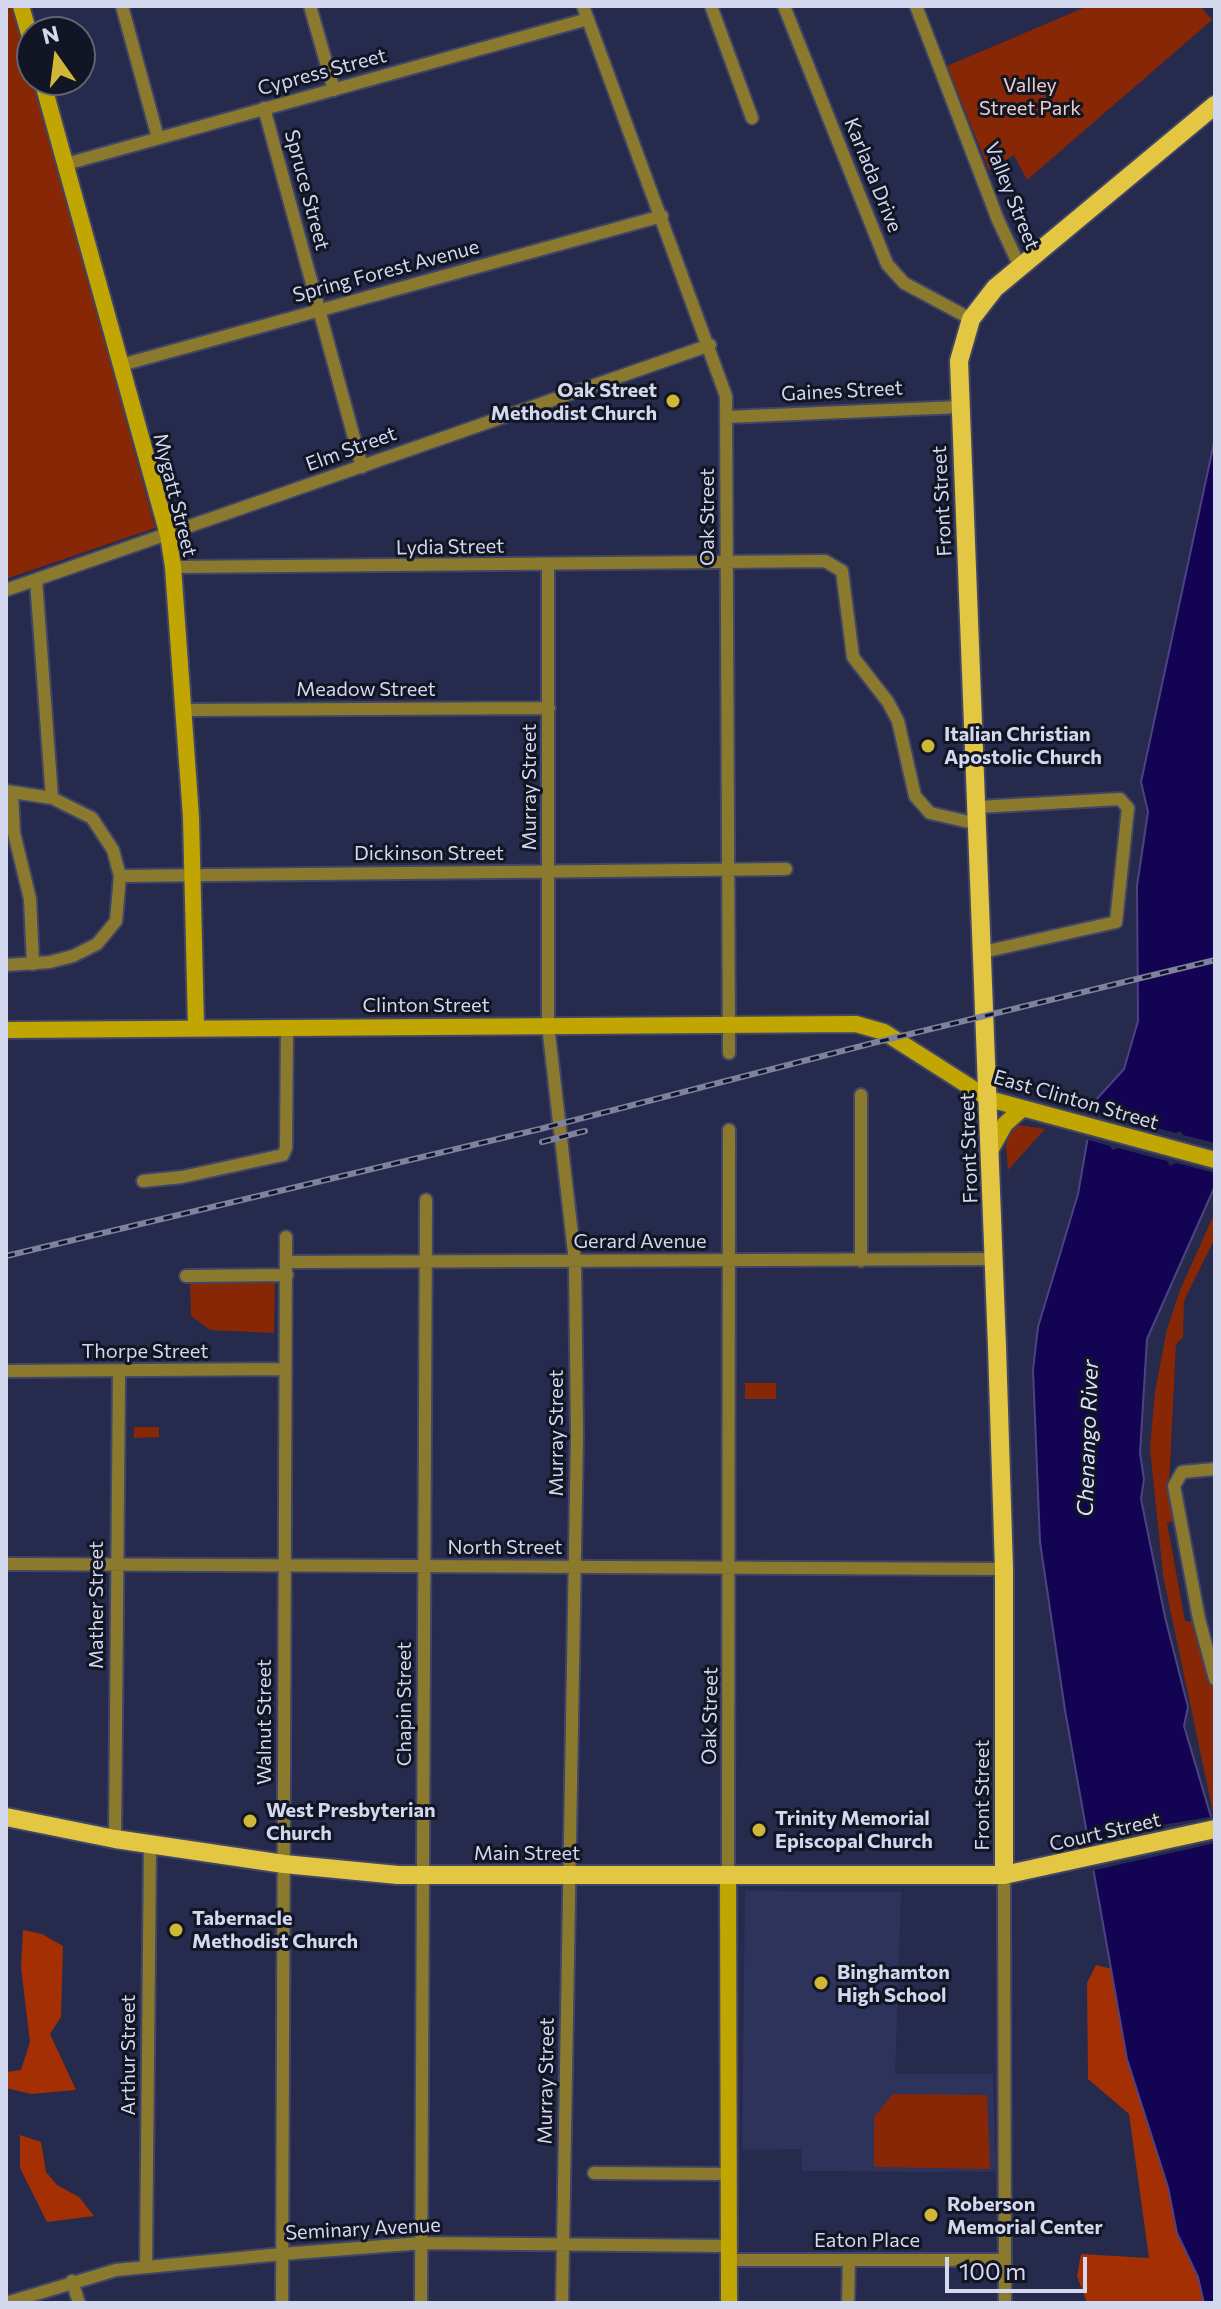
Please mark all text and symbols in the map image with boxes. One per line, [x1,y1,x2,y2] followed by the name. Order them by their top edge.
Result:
[16,16,96,96] north arrow
[39,19,62,49] text: N
[255,43,389,101] street label: Cypress Street
[979,73,1081,120] park label: Valley Street Park
[839,114,907,236] street label: Karlada Drive
[279,127,335,253] street label: Spruce Street
[979,139,1045,253] street label: Valley Street
[290,235,482,307] street label: Spring Forest Avenue
[781,376,903,406] street label: Gaines Street
[491,378,657,425] place label: Oak Street Methodist Church
[664,392,682,410] marker: Oak Street Methodist Church
[302,422,400,476] street label: Elm Street
[148,431,202,559] street label: Mygatt Street
[927,445,957,557] street label: Front Street
[695,468,719,566] street label: Oak Street
[396,534,504,560] street label: Lydia Street
[296,677,436,701] street label: Meadow Street
[944,722,1102,769] place label: Italian Christian Apostolic Church
[517,724,541,850] street label: Murray Street
[919,737,937,755] marker: Italian Christian Apostolic Church
[354,841,504,865] street label: Dickinson Street
[362,993,490,1017] street label: Clinton Street
[991,1065,1161,1135] street label: East Clinton Street
[955,1092,983,1204] street label: Front Street
[573,1229,707,1253] street label: Gerard Avenue
[82,1339,208,1363] street label: Thorpe Street
[1072,1359,1104,1517] water label: Chenango River
[544,1370,568,1496] street label: Murray Street
[447,1535,563,1559] street label: North Street
[84,1541,108,1669] street label: Mather Street
[392,1642,416,1766] street label: Chapin Street
[252,1659,276,1785] street label: Walnut Street
[697,1667,723,1765] street label: Oak Street
[970,1740,994,1850] street label: Front Street
[266,1798,436,1845] place label: West Presbyterian Church
[775,1806,933,1853] place label: Trinity Memorial Episcopal Church
[1047,1808,1163,1856] street label: Court Street
[241,1812,259,1830] marker: West Presbyterian Church
[750,1821,768,1839] marker: Trinity Memorial Episcopal Church
[474,1841,580,1865] street label: Main Street
[192,1906,358,1953] place label: Tabernacle Methodist Church
[167,1921,185,1939] marker: Tabernacle Methodist Church
[837,1960,950,2007] place label: Binghamton High School
[812,1974,830,1992] marker: Binghamton High School
[116,1995,140,2115] street label: Arthur Street
[533,2017,559,2145] street label: Murray Street
[947,2192,1103,2239] place label: Roberson Memorial Center
[922,2206,940,2224] marker: Roberson Memorial Center
[285,2213,441,2245] street label: Seminary Avenue
[814,2228,920,2252] street label: Eaton Place
[949,2241,1091,2291] scale bar
[959,2256,1026,2285] text: 100 m

